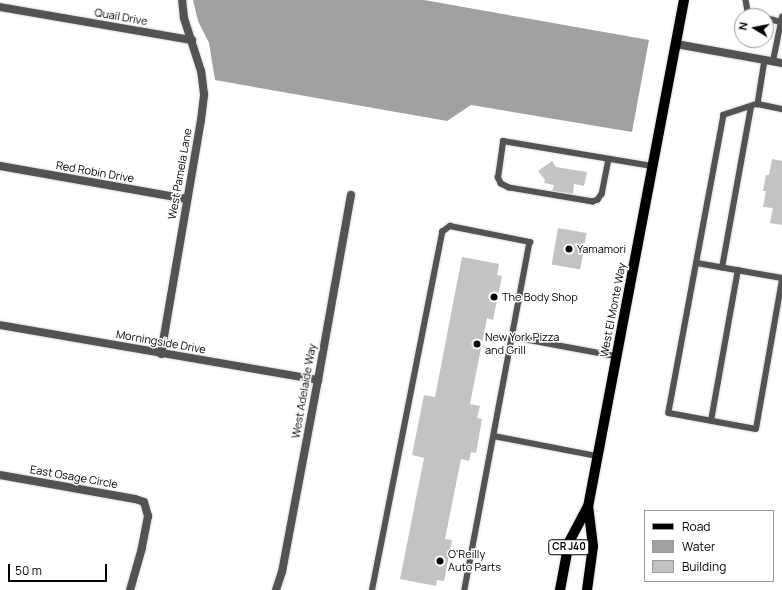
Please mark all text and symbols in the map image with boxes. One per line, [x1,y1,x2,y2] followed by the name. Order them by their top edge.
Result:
[93,6,149,28] street label: Quail Drive
[734,8,774,48] north arrow
[735,21,751,31] text: N
[165,127,195,221] street label: West Pamela Lane
[55,159,135,185] street label: Red Robin Drive
[577,242,626,256] place label: Yamamori
[564,244,574,254] marker: Yamamori
[597,262,629,358] street label: West El Monte Way
[502,290,578,304] place label: The Body Shop
[489,292,499,302] marker: The Body Shop
[115,328,207,356] street label: Morningside Drive
[485,331,559,357] place label: New York Pizza and Grill
[472,339,482,349] marker: New York Pizza and Grill
[289,343,319,439] street label: West Adelaide Way
[29,463,119,491] street label: East Osage Circle
[644,510,774,582] legend
[682,518,710,535] text: Road
[682,538,715,555] text: Water
[548,539,590,555] road number: CR J40
[448,548,501,574] place label: O'Reilly Auto Parts
[10,556,109,582] scale bar
[435,556,445,566] marker: O'Reilly Auto Parts
[682,558,726,575] text: Building
[15,562,42,579] text: 50 m

